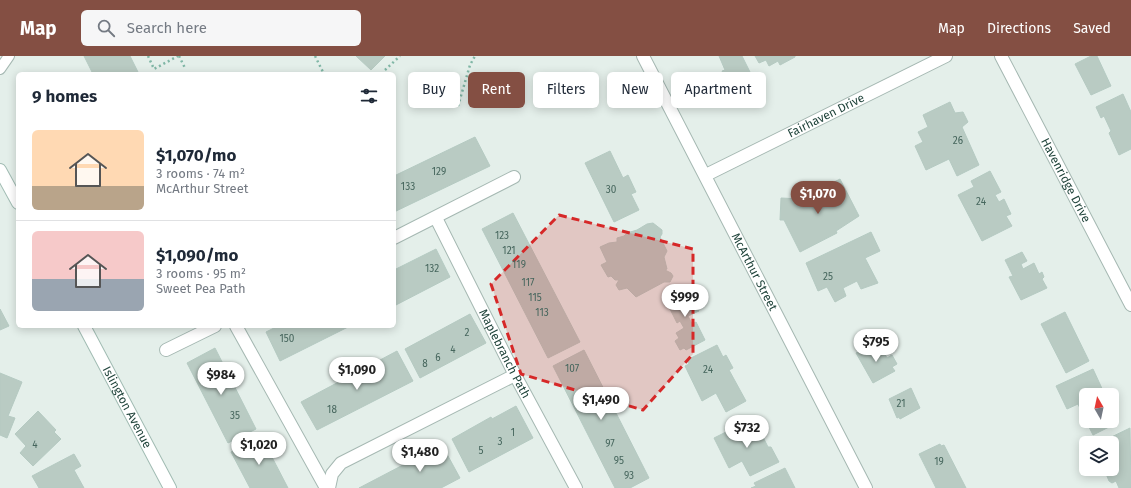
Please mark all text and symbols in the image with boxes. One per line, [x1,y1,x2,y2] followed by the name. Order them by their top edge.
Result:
[81,10,361,46] search box
[20,17,57,40] text: Map
[95,17,117,39] icon: search
[127,19,207,37] text: Search here
[938,20,965,37] text: Map
[987,20,1051,37] text: Directions
[1073,20,1111,37] text: Saved
[408,72,460,108] chip: Buy
[468,72,525,108] chip: Rent
[533,72,599,108] chip: Filters
[607,72,663,108] chip: New
[671,72,766,108] chip: Apartment
[358,85,380,107] icon: filters
[32,86,97,107] text: 9 homes
[785,91,867,140] street label: Fairhaven Drive
[953,135,963,147] house number: 26
[1038,136,1094,225] street label: Havenridge Drive
[156,145,236,166] text: $1,070/mo
[64,146,112,194] icon: home
[156,166,245,181] text: 3 rooms · 74 m²
[432,166,446,178] house number: 129
[156,181,248,196] text: McArthur Street
[401,181,415,193] house number: 133
[785,181,851,215] pin: $1,070
[606,184,617,196] house number: 30
[800,186,836,201] text: $1,070
[976,196,987,208] house number: 24
[495,230,509,242] house number: 123
[729,231,781,314] street label: McArthur Street
[156,245,238,266] text: $1,090/mo
[502,245,516,257] house number: 121
[64,247,112,295] icon: home
[512,259,526,271] house number: 119
[425,263,439,275] house number: 132
[156,266,246,281] text: 3 rooms · 95 m²
[823,271,833,283] house number: 25
[522,277,535,289] house number: 117
[156,281,246,296] text: Sweet Pea Path
[661,284,709,318] pin: $999
[671,289,699,304] text: $999
[528,292,542,304] house number: 115
[476,307,533,401] street label: Maplebranch Path
[535,307,549,319] house number: 113
[465,327,470,339] house number: 2
[852,329,900,363] pin: $795
[280,333,295,345] house number: 150
[862,334,890,349] text: $795
[450,344,456,356] house number: 4
[435,352,441,364] house number: 6
[324,357,390,391] pin: $1,090
[422,358,428,370] house number: 8
[197,362,245,396] pin: $984
[338,362,376,377] text: $1,090
[565,363,580,375] house number: 107
[100,364,155,451] street label: Islington Avenue
[703,364,714,376] house number: 24
[206,367,236,382] text: $984
[568,387,634,421] pin: $1,490
[1079,388,1119,428] north arrow
[1079,388,1119,476] map controls
[582,392,620,407] text: $1,490
[896,398,906,410] house number: 21
[327,404,337,416] house number: 18
[230,410,240,422] house number: 35
[723,415,771,449] pin: $732
[734,420,760,435] text: $732
[511,427,515,439] house number: 1
[226,432,292,466] pin: $1,020
[498,436,503,448] house number: 3
[1079,436,1119,476] button: layers
[240,437,278,452] text: $1,020
[605,438,615,450] house number: 97
[32,439,38,451] house number: 4
[387,439,453,473] pin: $1,480
[401,444,439,459] text: $1,480
[478,445,484,457] house number: 5
[614,455,624,467] house number: 95
[934,456,944,468] house number: 19
[624,470,634,482] house number: 93

